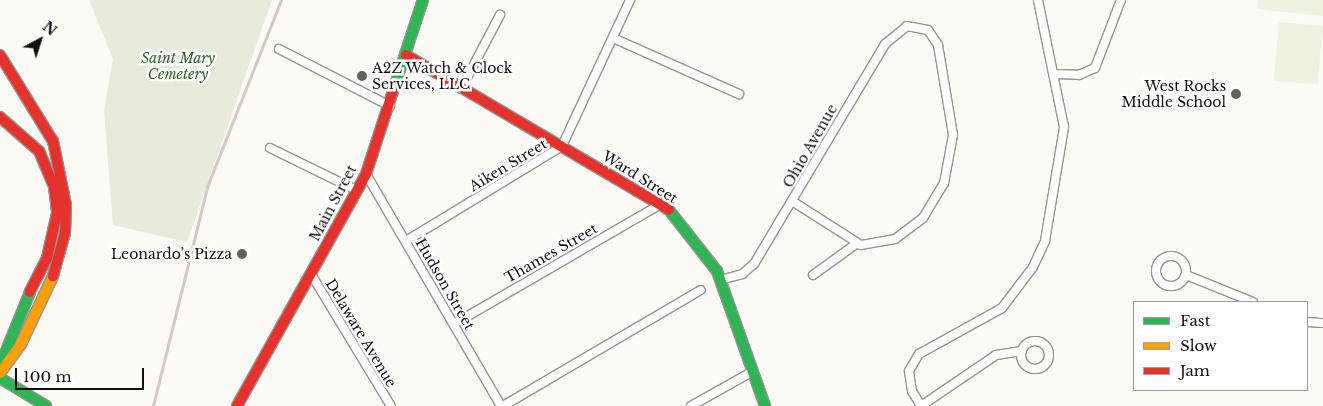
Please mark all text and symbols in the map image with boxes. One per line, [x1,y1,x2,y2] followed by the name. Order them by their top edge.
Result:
[15,15,65,65] north arrow
[39,17,60,40] text: N
[141,50,215,82] park label: Saint Mary Cemetery
[372,60,513,92] place label: A2Z Watch & Clock Services, LLC
[356,70,368,82] marker: A2Z Watch & Clock Services, LLC
[1121,78,1226,110] place label: West Rocks Middle School
[1230,88,1242,100] marker: West Rocks Middle School
[779,101,841,191] street label: Ohio Avenue
[466,135,550,195] street label: Aiken Street
[599,147,681,207] street label: Ward Street
[306,162,360,244] street label: Main Street
[502,220,600,286] street label: Thames Street
[412,235,478,333] street label: Hudson Street
[111,246,232,262] place label: Leonardo’s Pizza
[236,248,248,260] marker: Leonardo’s Pizza
[322,276,400,390] street label: Delaware Avenue
[1133,301,1308,391] legend
[1180,311,1210,330] text: Fast
[1180,336,1217,355] text: Slow
[18,358,146,390] scale bar
[1180,361,1210,380] text: Jam
[23,367,72,386] text: 100 m

